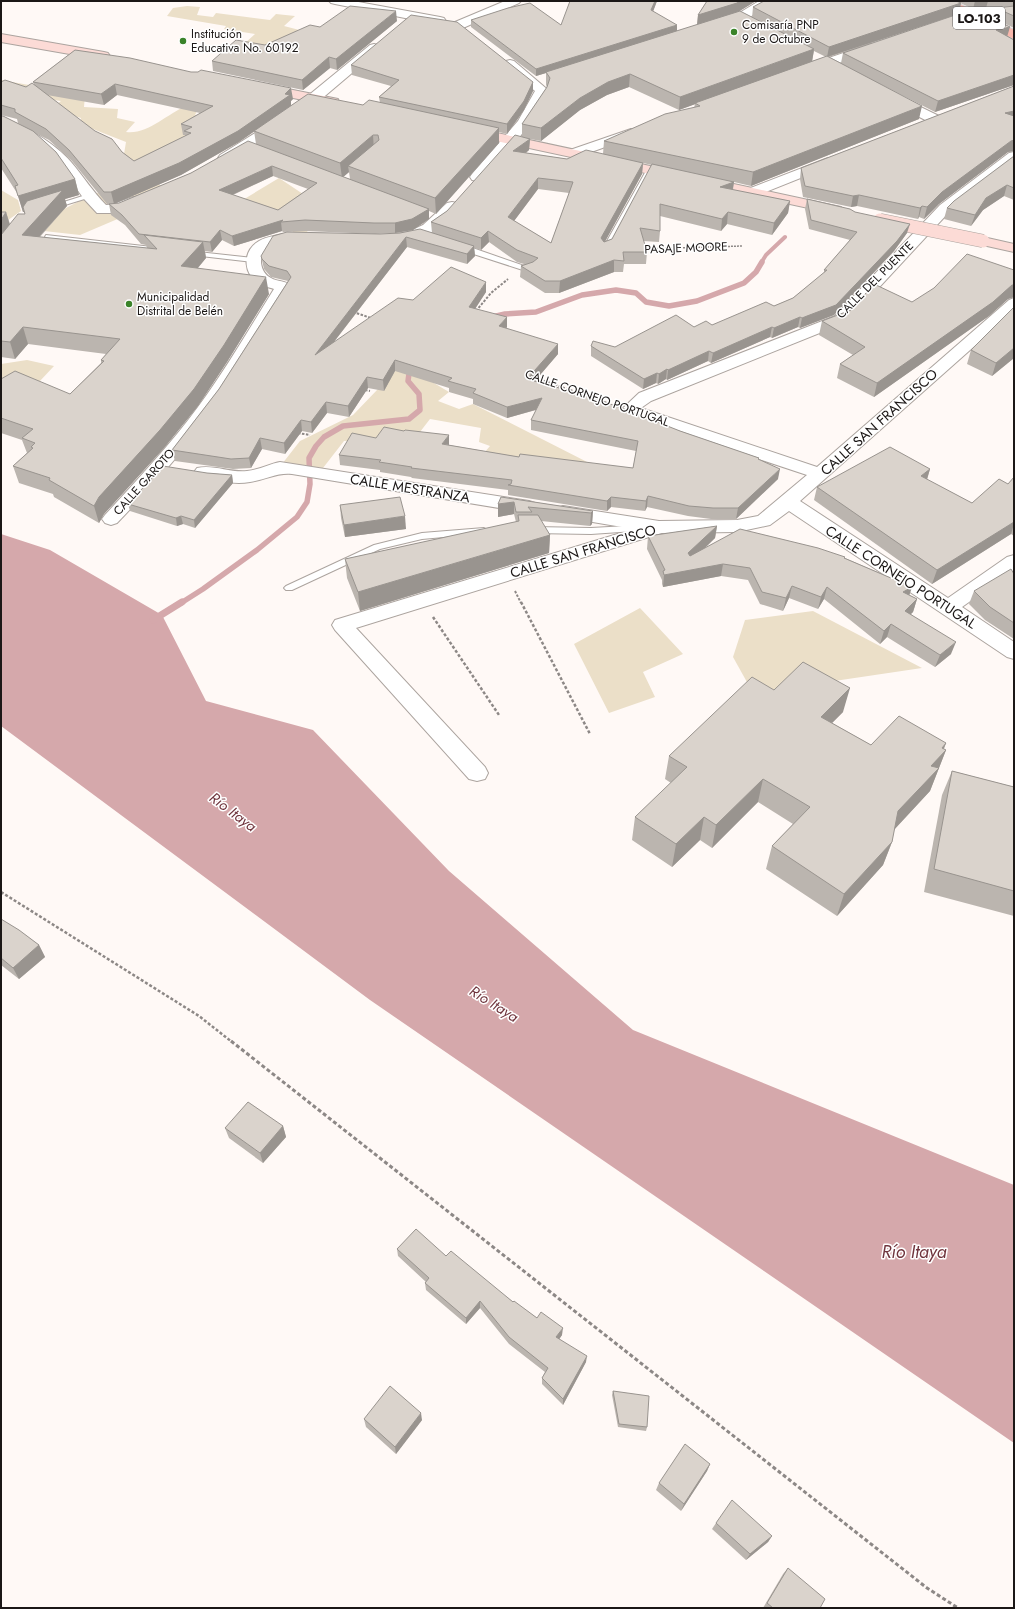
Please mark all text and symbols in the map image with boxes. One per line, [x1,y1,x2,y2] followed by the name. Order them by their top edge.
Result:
[953,7,1005,29] road number: LO-103
[742,16,819,48] place label: Comisaría PNP 9 de Octubre
[191,25,299,57] place label: Institución Educativa No. 60192
[729,27,739,37] marker: Comisaría PNP 9 de Octubre
[178,36,188,46] marker: Institución Educativa No. 60192
[832,237,918,323] street label: CALLE DEL PUENTE
[644,238,728,258] street label: PASAJE MOORE
[137,288,223,320] place label: Municipalidad Distrital de Belén
[124,299,134,309] marker: Municipalidad Distrital de Belén
[816,364,942,480] street label: CALLE SAN FRANCISCO
[523,365,672,431] street label: CALLE CORNEJO PORTUGAL
[109,445,179,519] street label: CALLE GAROTO
[349,469,472,507] street label: CALLE MESTRANZA
[508,519,658,583] street label: CALLE SAN FRANCISCO
[821,521,981,634] street label: CALLE CORNEJO PORTUGAL
[205,787,262,838] water label: Río Itaya
[465,980,523,1028] water label: Río Itaya
[881,1239,947,1265] water label: Río Itaya

